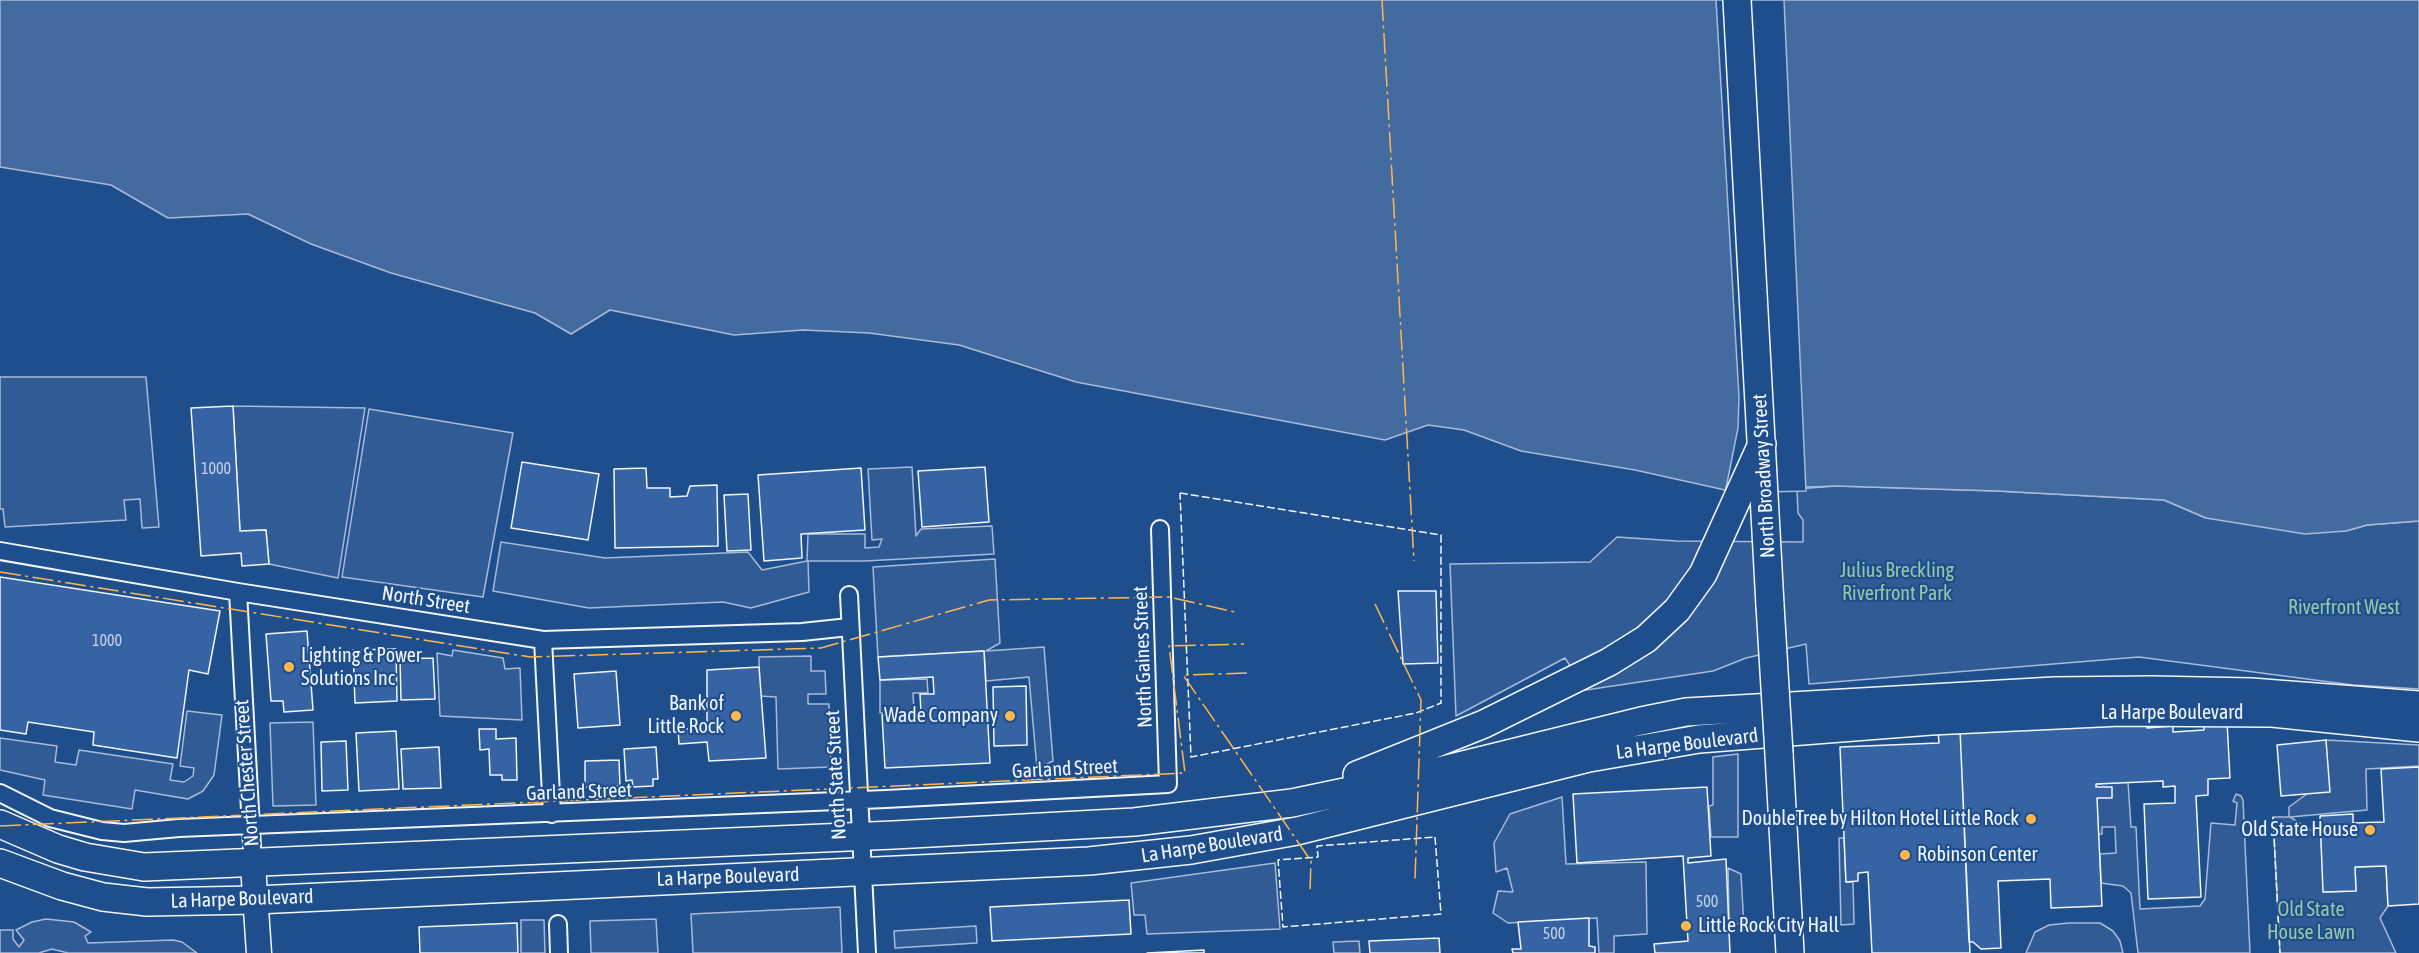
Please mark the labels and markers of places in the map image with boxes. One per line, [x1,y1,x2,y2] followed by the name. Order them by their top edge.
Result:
[301,644,422,691] place label: Lighting & Power Solutions Inc
[282,660,296,674] marker: Lighting & Power Solutions Inc
[648,692,724,739] place label: Bank of Little Rock
[884,704,998,728] place label: Wade Company
[729,709,743,723] marker: Bank of Little Rock
[1003,709,1017,723] marker: Wade Company
[1742,807,2019,831] place label: DoubleTree by Hilton Hotel Little Rock
[2024,812,2038,826] marker: DoubleTree by Hilton Hotel Little Rock
[2241,818,2358,842] place label: Old State House
[2363,823,2377,837] marker: Old State House
[1917,843,2037,867] place label: Robinson Center
[1898,848,1912,862] marker: Robinson Center
[1698,914,1839,938] place label: Little Rock City Hall
[1679,919,1693,933] marker: Little Rock City Hall

